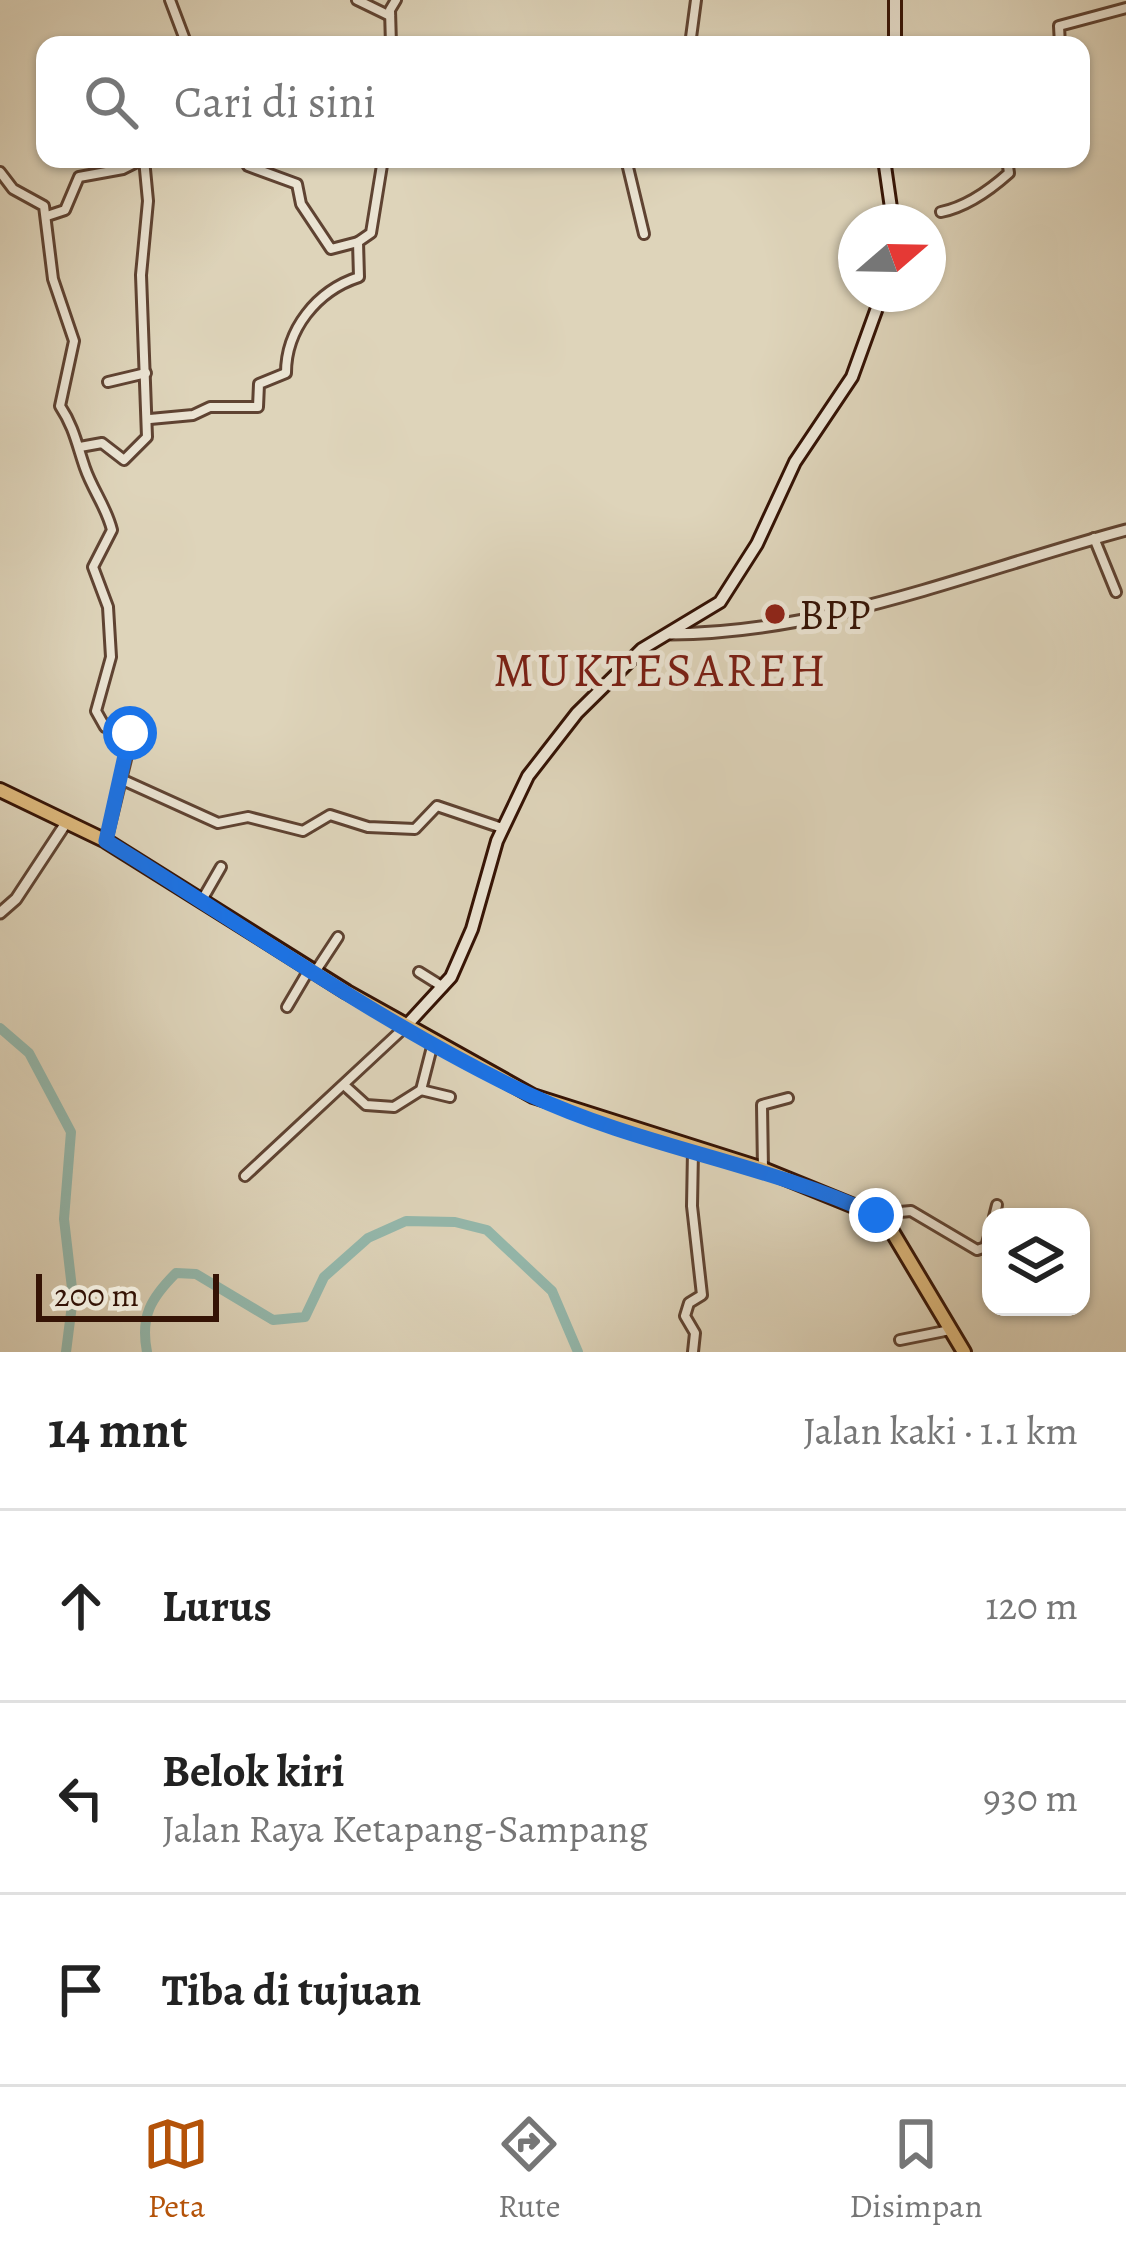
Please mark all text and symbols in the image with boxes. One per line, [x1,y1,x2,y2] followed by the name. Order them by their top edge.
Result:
[36,36,1090,168] search box
[78,69,144,135] icon: search
[174,71,376,133] text: Cari di sini
[838,204,946,312] north arrow
[799,586,870,643] place label: BPP
[762,601,788,627] marker: BPP
[493,637,829,703] district label: MUKTESAREH
[103,706,157,760] route start
[849,1188,903,1242] route end
[982,1208,1090,1316] map controls
[982,1208,1090,1316] button: layers
[36,1268,219,1321] scale bar
[54,1272,139,1317] text: 200 m
[48,1395,187,1465] text: 14 mnt
[803,1404,1078,1457] text: Jalan kaki · 1.1 km
[48,1573,114,1639] icon: ahead
[162,1575,272,1637] text: Lurus
[985,1579,1078,1632] text: 120 m
[162,1740,345,1802] text: Belok kiri
[48,1765,114,1831] icon: left
[983,1771,1078,1824] text: 930 m
[162,1802,648,1855] text: Jalan Raya Ketapang-Sampang
[48,1957,114,2023] icon: arrive
[162,1959,421,2021] text: Tiba di tujuan
[143,2111,209,2228] tab: Peta
[496,2111,562,2228] tab: Rute
[849,2111,983,2228] tab: Disimpan

